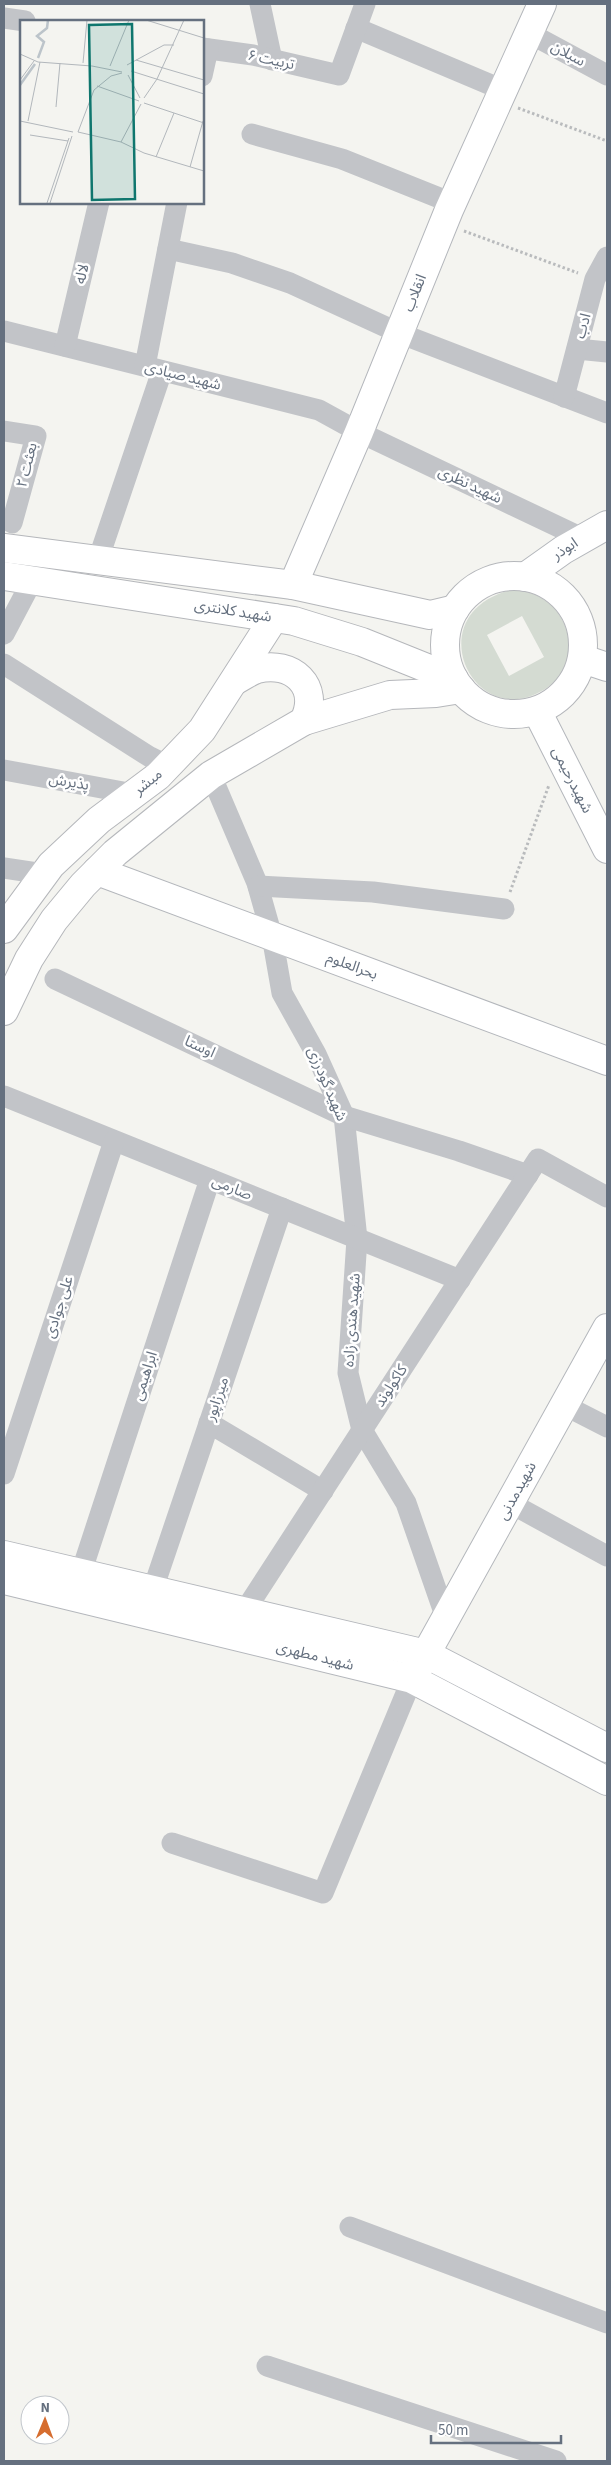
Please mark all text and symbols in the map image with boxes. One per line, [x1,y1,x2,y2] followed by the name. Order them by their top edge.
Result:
[20,20,204,204] inset map
[547,36,589,72] street label: سبلان
[246,45,296,75] street label: تربیت ۶
[70,262,94,286] street label: لاله
[398,271,432,315] street label: انقلاب
[570,311,596,341] street label: ادب
[143,356,224,396] street label: شهید صیادی
[11,440,43,490] street label: بعثت ۲
[435,461,505,509] street label: شهید نظری
[547,533,582,566] street label: ابوذر
[193,595,273,628] street label: شهید کلانتری
[546,743,598,817] street label: شهیدرحیمی
[128,764,167,801] street label: مبشر
[47,768,91,796] street label: پذیرش
[323,947,381,985] street label: بحرالعلوم
[181,1031,219,1063] street label: اوستا
[302,1044,352,1125] street label: شهید گودرزی
[209,1170,255,1206] street label: صارمی
[338,1272,366,1368] street label: شهید هندی زاده
[39,1273,79,1341] street label: علی جوادی
[127,1349,163,1403] street label: ابراهیمی
[369,1360,413,1411] street label: کاکولوند
[199,1374,234,1425] street label: میرزاپور
[492,1458,542,1524] street label: شهیدمدنی
[274,1636,356,1676] street label: شهید مطهری
[20,2395,70,2445] north arrow
[40,2398,50,2418] text: N
[431,2412,561,2444] scale bar
[438,2420,468,2441] text: 50 m

